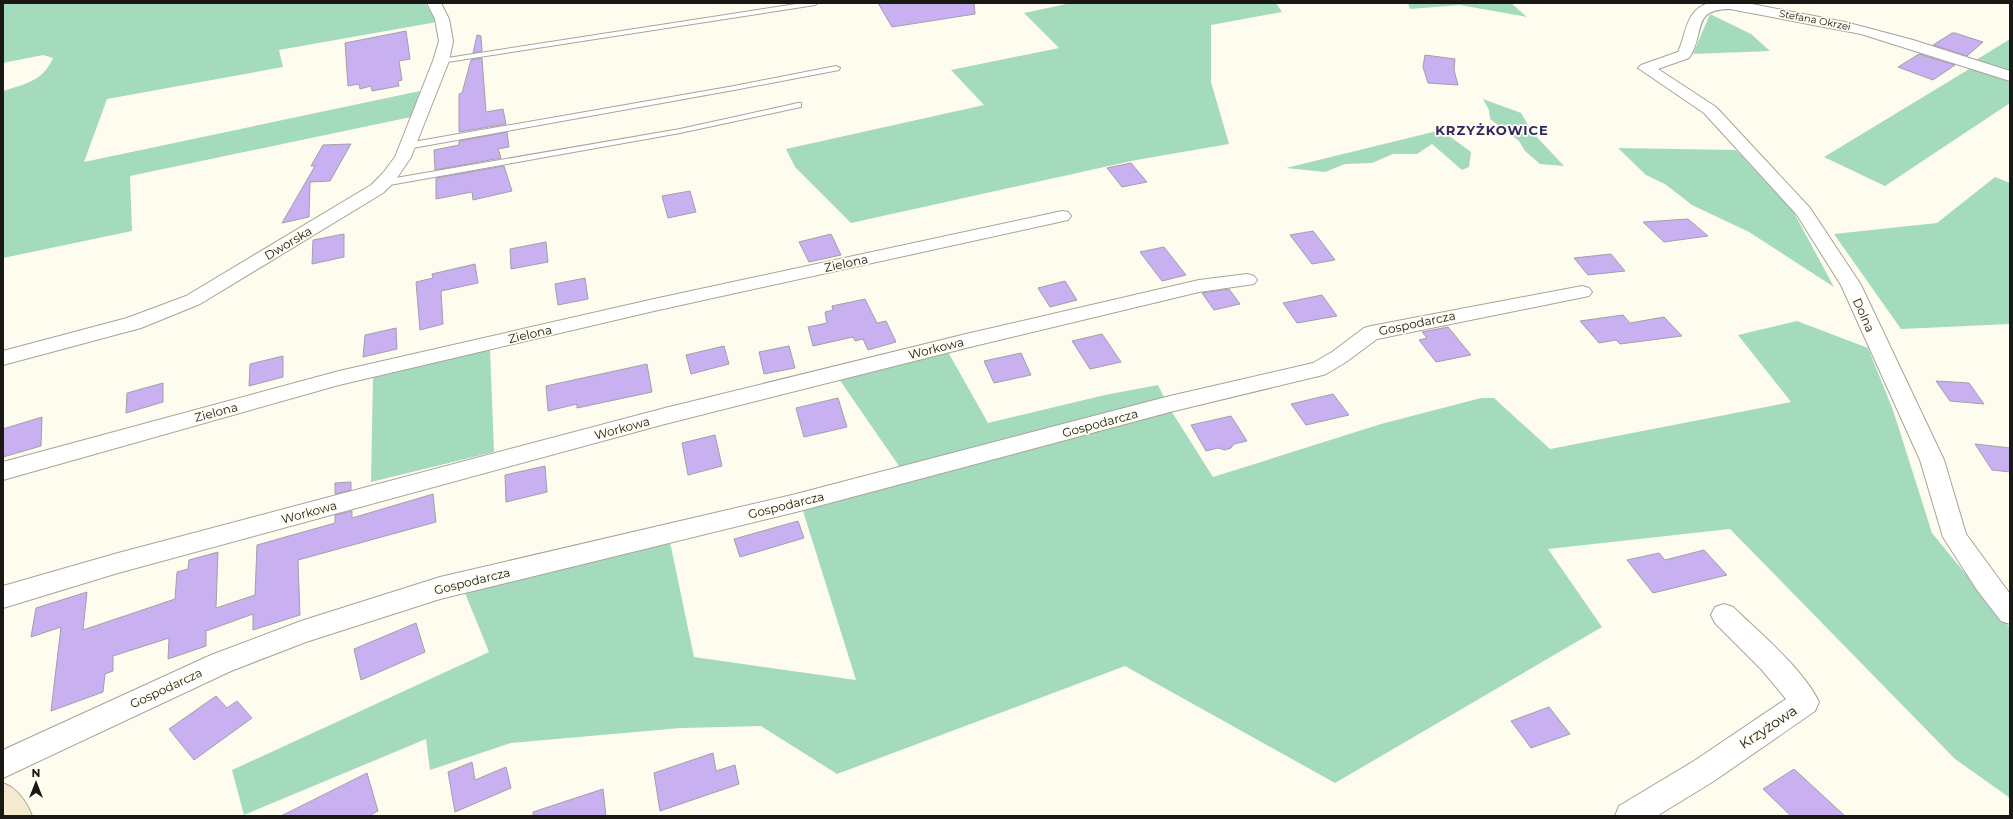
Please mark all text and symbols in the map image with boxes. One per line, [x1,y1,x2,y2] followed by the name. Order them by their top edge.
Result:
[1778,7,1852,33] street label: Stefana Okrzei
[1435,122,1549,138] district label: KRZYŻKOWICE
[262,223,314,263] street label: Dworska
[823,251,869,275] street label: Zielona
[1850,296,1878,334] street label: Dolna
[1377,308,1457,338] street label: Gospodarcza
[507,322,553,346] street label: Zielona
[907,334,965,362] street label: Workowa
[193,399,239,425] street label: Zielona
[1060,406,1140,440] street label: Gospodarcza
[593,413,651,443] street label: Workowa
[746,488,826,522] street label: Gospodarcza
[280,497,338,527] street label: Workowa
[432,564,512,598] street label: Gospodarcza
[127,665,205,711] street label: Gospodarcza
[1736,701,1800,753] street label: Krzyżowa
[16,763,56,803] north arrow
[32,766,40,780] text: N

